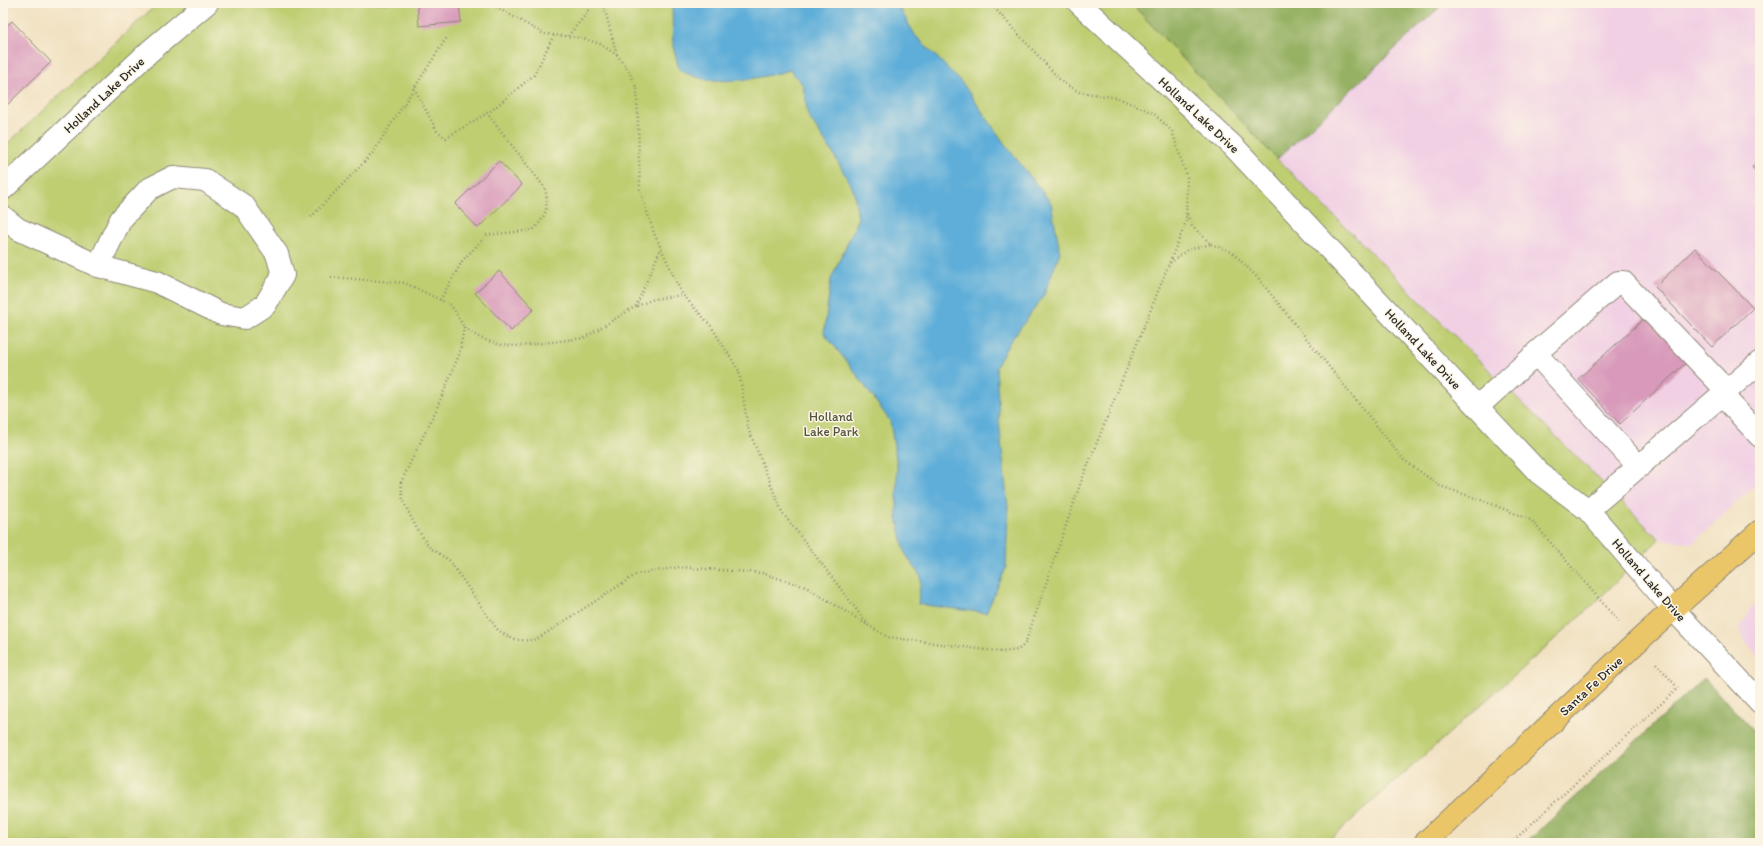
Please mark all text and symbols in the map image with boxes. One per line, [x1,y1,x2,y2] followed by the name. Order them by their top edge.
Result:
[61,54,147,136] street label: Holland Lake Drive
[1156,74,1242,156] street label: Holland Lake Drive
[1382,306,1464,392] street label: Holland Lake Drive
[804,409,859,439] park label: Holland Lake Park
[1609,535,1689,625] street label: Holland Lake Drive
[1556,653,1626,719] street label: Santa Fe Drive

